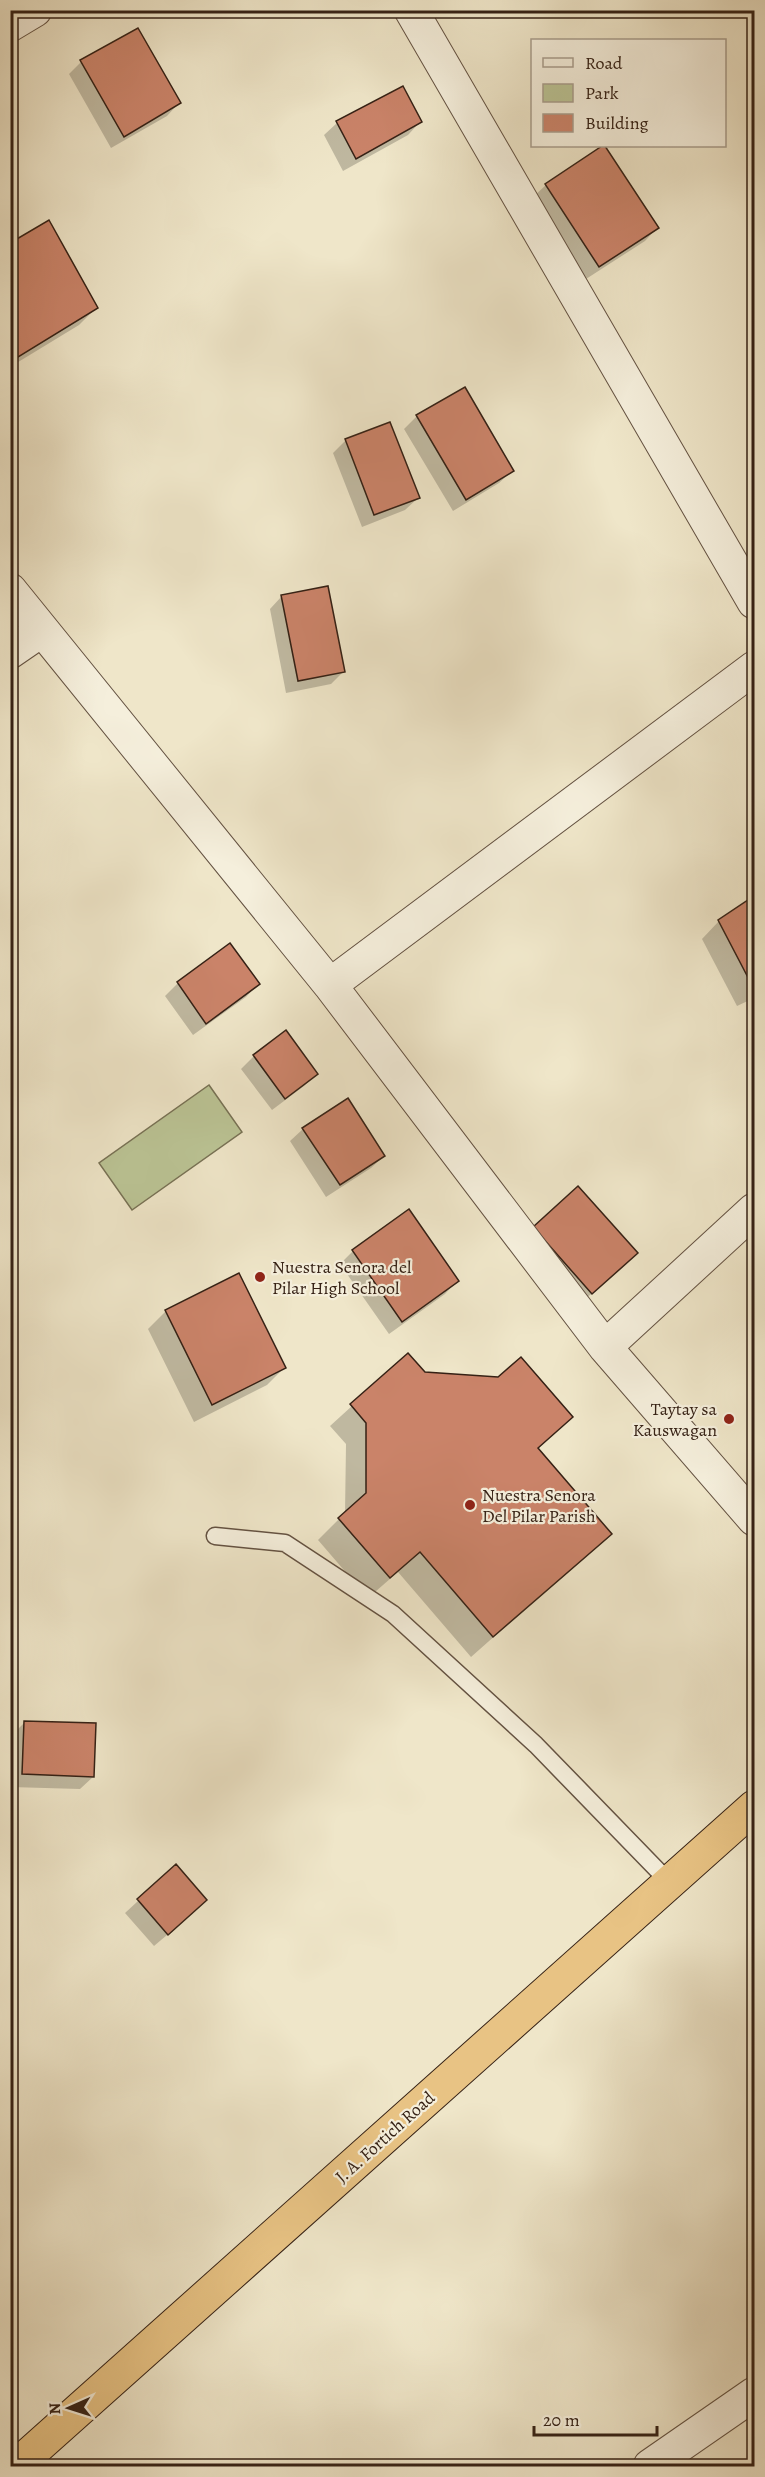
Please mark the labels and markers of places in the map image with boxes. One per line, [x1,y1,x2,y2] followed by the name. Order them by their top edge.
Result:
[272,1255,412,1300] place label: Nuestra Senora del Pilar High School
[253,1270,267,1284] marker: Nuestra Senora del Pilar High School
[633,1397,718,1442] place label: Taytay sa Kauswagan
[722,1412,736,1426] marker: Taytay sa Kauswagan
[482,1483,596,1528] place label: Nuestra Senora Del Pilar Parish
[463,1498,477,1512] marker: Nuestra Senora Del Pilar Parish

